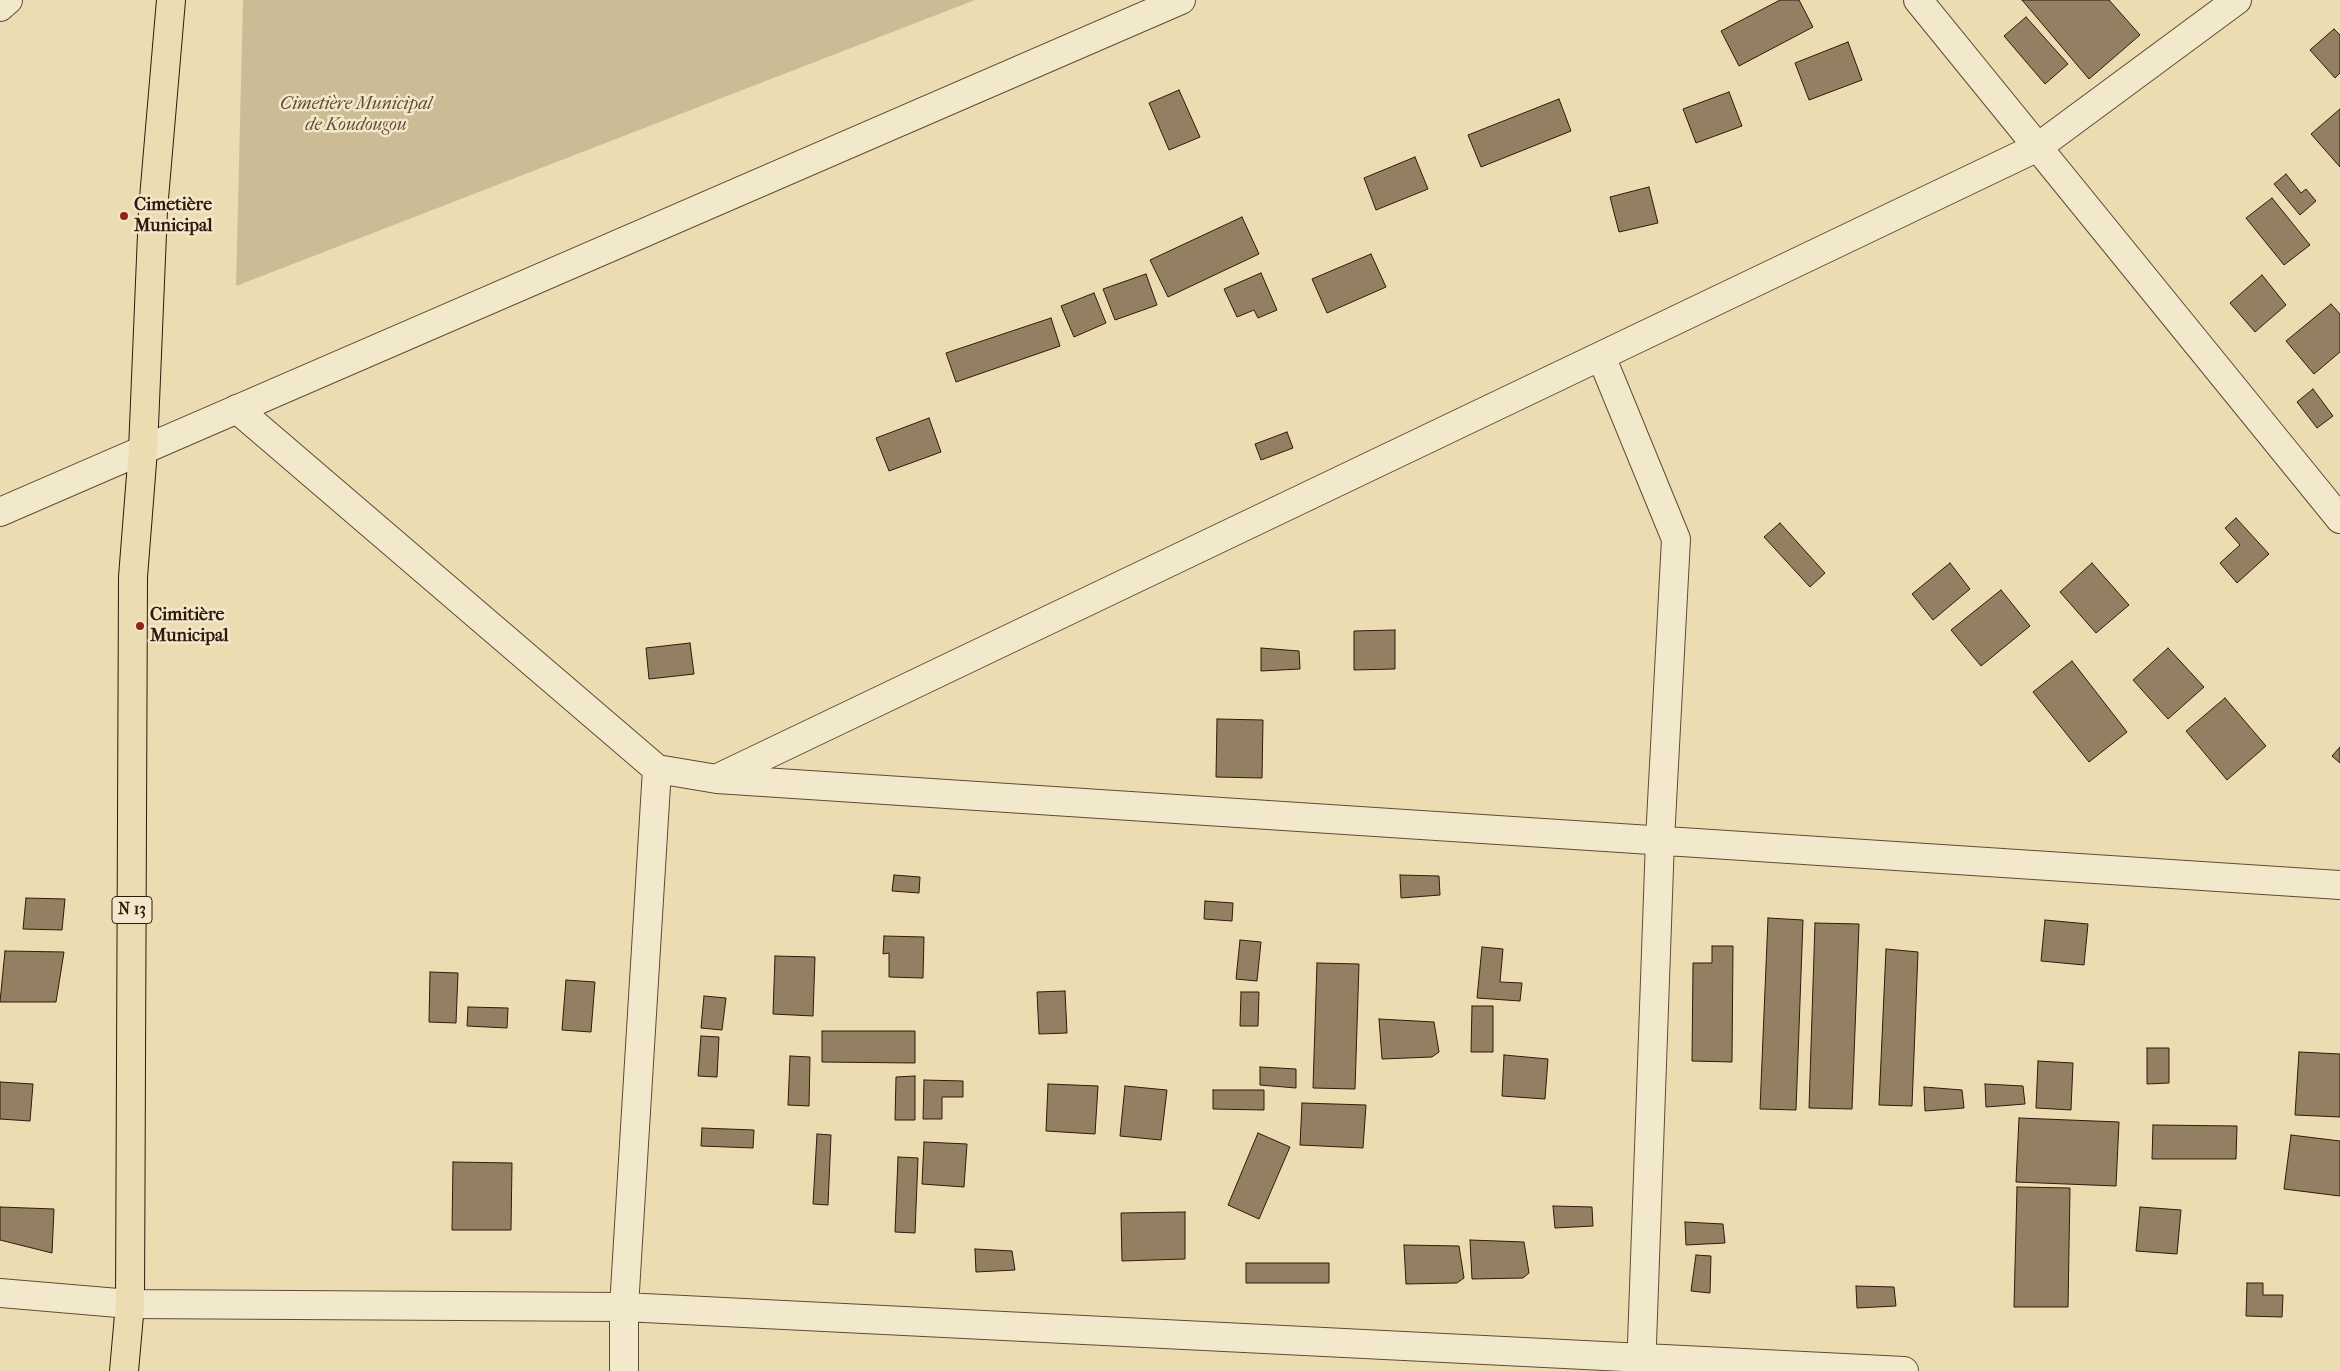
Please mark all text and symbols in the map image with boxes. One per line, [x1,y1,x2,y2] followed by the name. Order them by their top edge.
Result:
[280,94,432,136] park label: Cimetière Municipal de Koudougou
[134,195,212,238] place label: Cimetière Municipal
[118,210,130,222] marker: Cimetière Municipal
[150,605,228,648] place label: Cimitière Municipal
[134,620,146,632] marker: Cimitière Municipal
[112,896,152,924] road number: N 13

